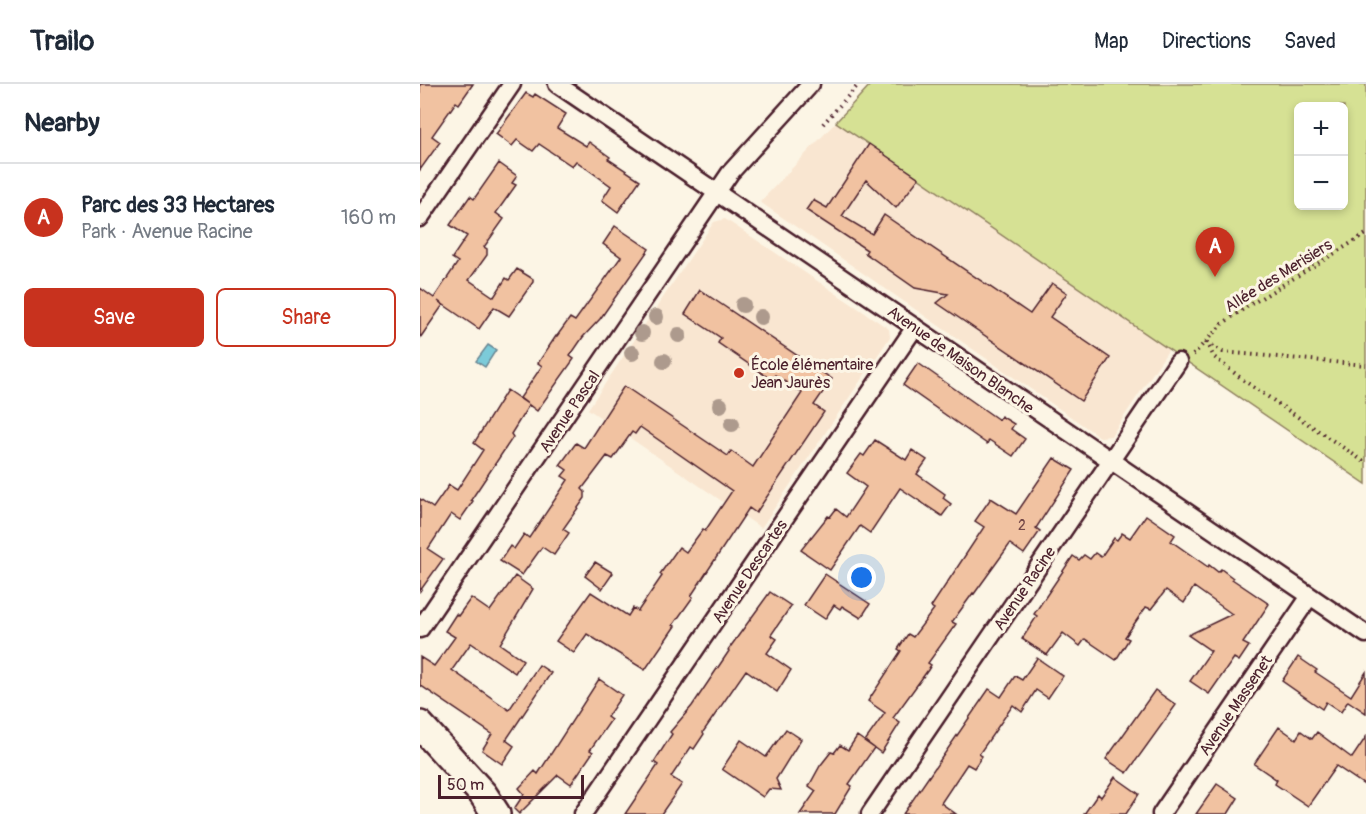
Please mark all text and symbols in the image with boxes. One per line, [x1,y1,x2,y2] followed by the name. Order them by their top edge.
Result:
[30,24,94,59] text: Trailo
[1094,28,1129,55] text: Map
[1162,28,1251,55] text: Directions
[1284,28,1336,55] text: Saved
[1294,102,1348,210] map controls
[1294,102,1348,156] button: +
[24,107,100,139] text: Nearby
[1294,156,1348,210] button: −
[81,191,274,219] text: Parc des 33 Hectares
[37,205,50,230] text: A
[341,205,396,230] text: 160 m
[81,219,253,244] text: Park · Avenue Racine
[1196,228,1234,277] pin: A
[1221,235,1336,317] street label: Allée des Merisiers
[24,288,204,347] button: Save
[216,288,396,347] button: Share
[883,302,1038,418] street label: Avenue de Maison Blanche
[751,355,873,393] place label: École élémentaire Jean Jaurès
[732,366,746,380] marker: École élémentaire Jean Jaurès
[535,367,605,456] street label: Avenue Pascal
[708,516,792,627] street label: Avenue Descartes
[1018,517,1026,534] house number: 2
[989,543,1060,634] street label: Avenue Racine
[847,563,876,592] your location
[1195,651,1277,760] street label: Avenue Massenet
[438,772,584,800] scale bar
[447,775,484,795] text: 50 m

